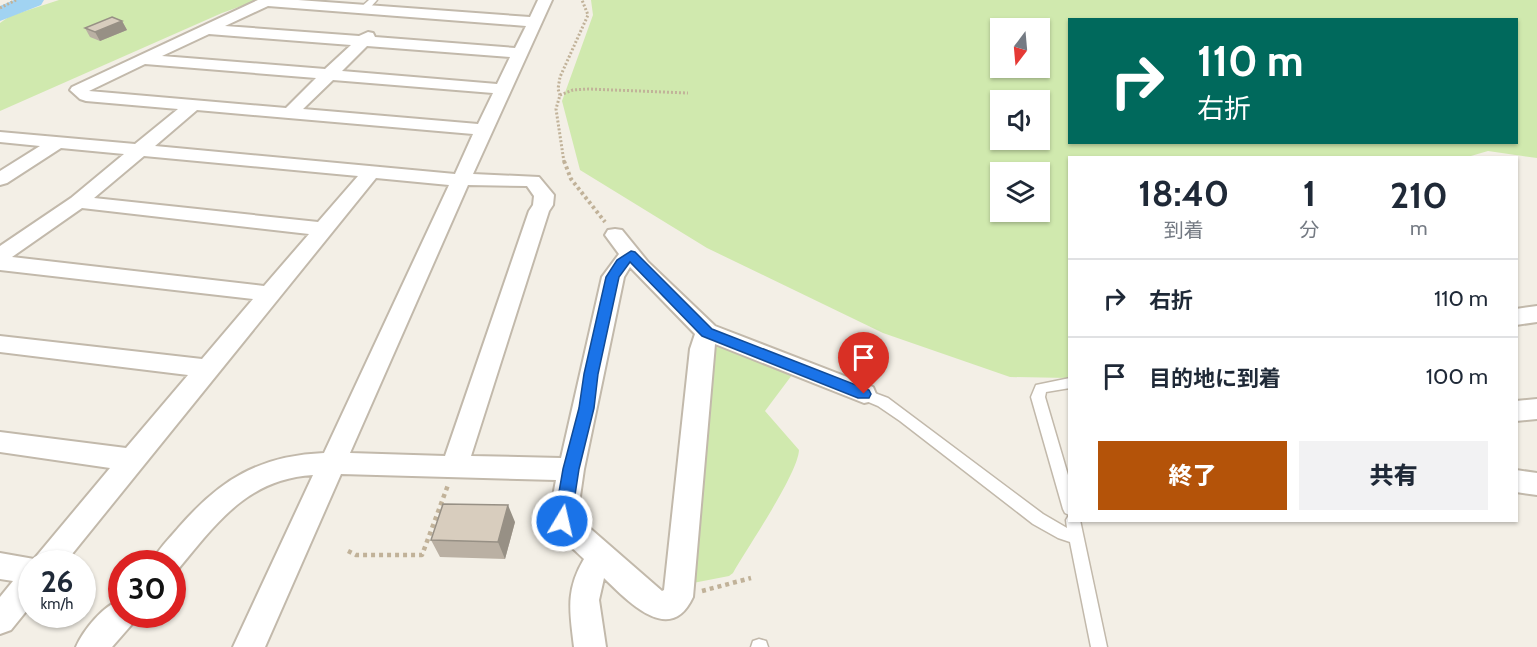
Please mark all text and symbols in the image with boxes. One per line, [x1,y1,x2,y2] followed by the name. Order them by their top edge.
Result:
[990,18,1050,78] north arrow
[990,18,1050,222] map controls
[1197,35,1304,87] text: 110 m
[1098,42,1176,120] icon: right
[990,90,1050,150] button: sound
[1197,92,1251,125] text: 右折
[990,162,1050,222] button: layers
[1138,171,1229,215] text: 18:40
[1303,171,1316,215] text: 1
[1390,173,1448,217] text: 210
[1410,216,1428,240] text: m
[1164,218,1204,242] text: 到着
[1300,218,1320,242] text: 分
[1098,282,1131,315] icon: right
[1434,285,1488,312] text: 110 m
[1149,287,1193,314] text: 右折
[838,332,889,394] pin
[847,341,880,374] icon: arrive
[1098,360,1131,393] icon: arrive
[1426,363,1488,390] text: 100 m
[1149,365,1281,392] text: 目的地に到着
[1098,441,1287,510] button: 終了
[1299,441,1488,510] button: 共有
[530,489,594,553] position arrow
[108,550,186,628] speed limit sign: 30
[41,563,73,600] text: 26
[41,595,73,613] text: km/h

